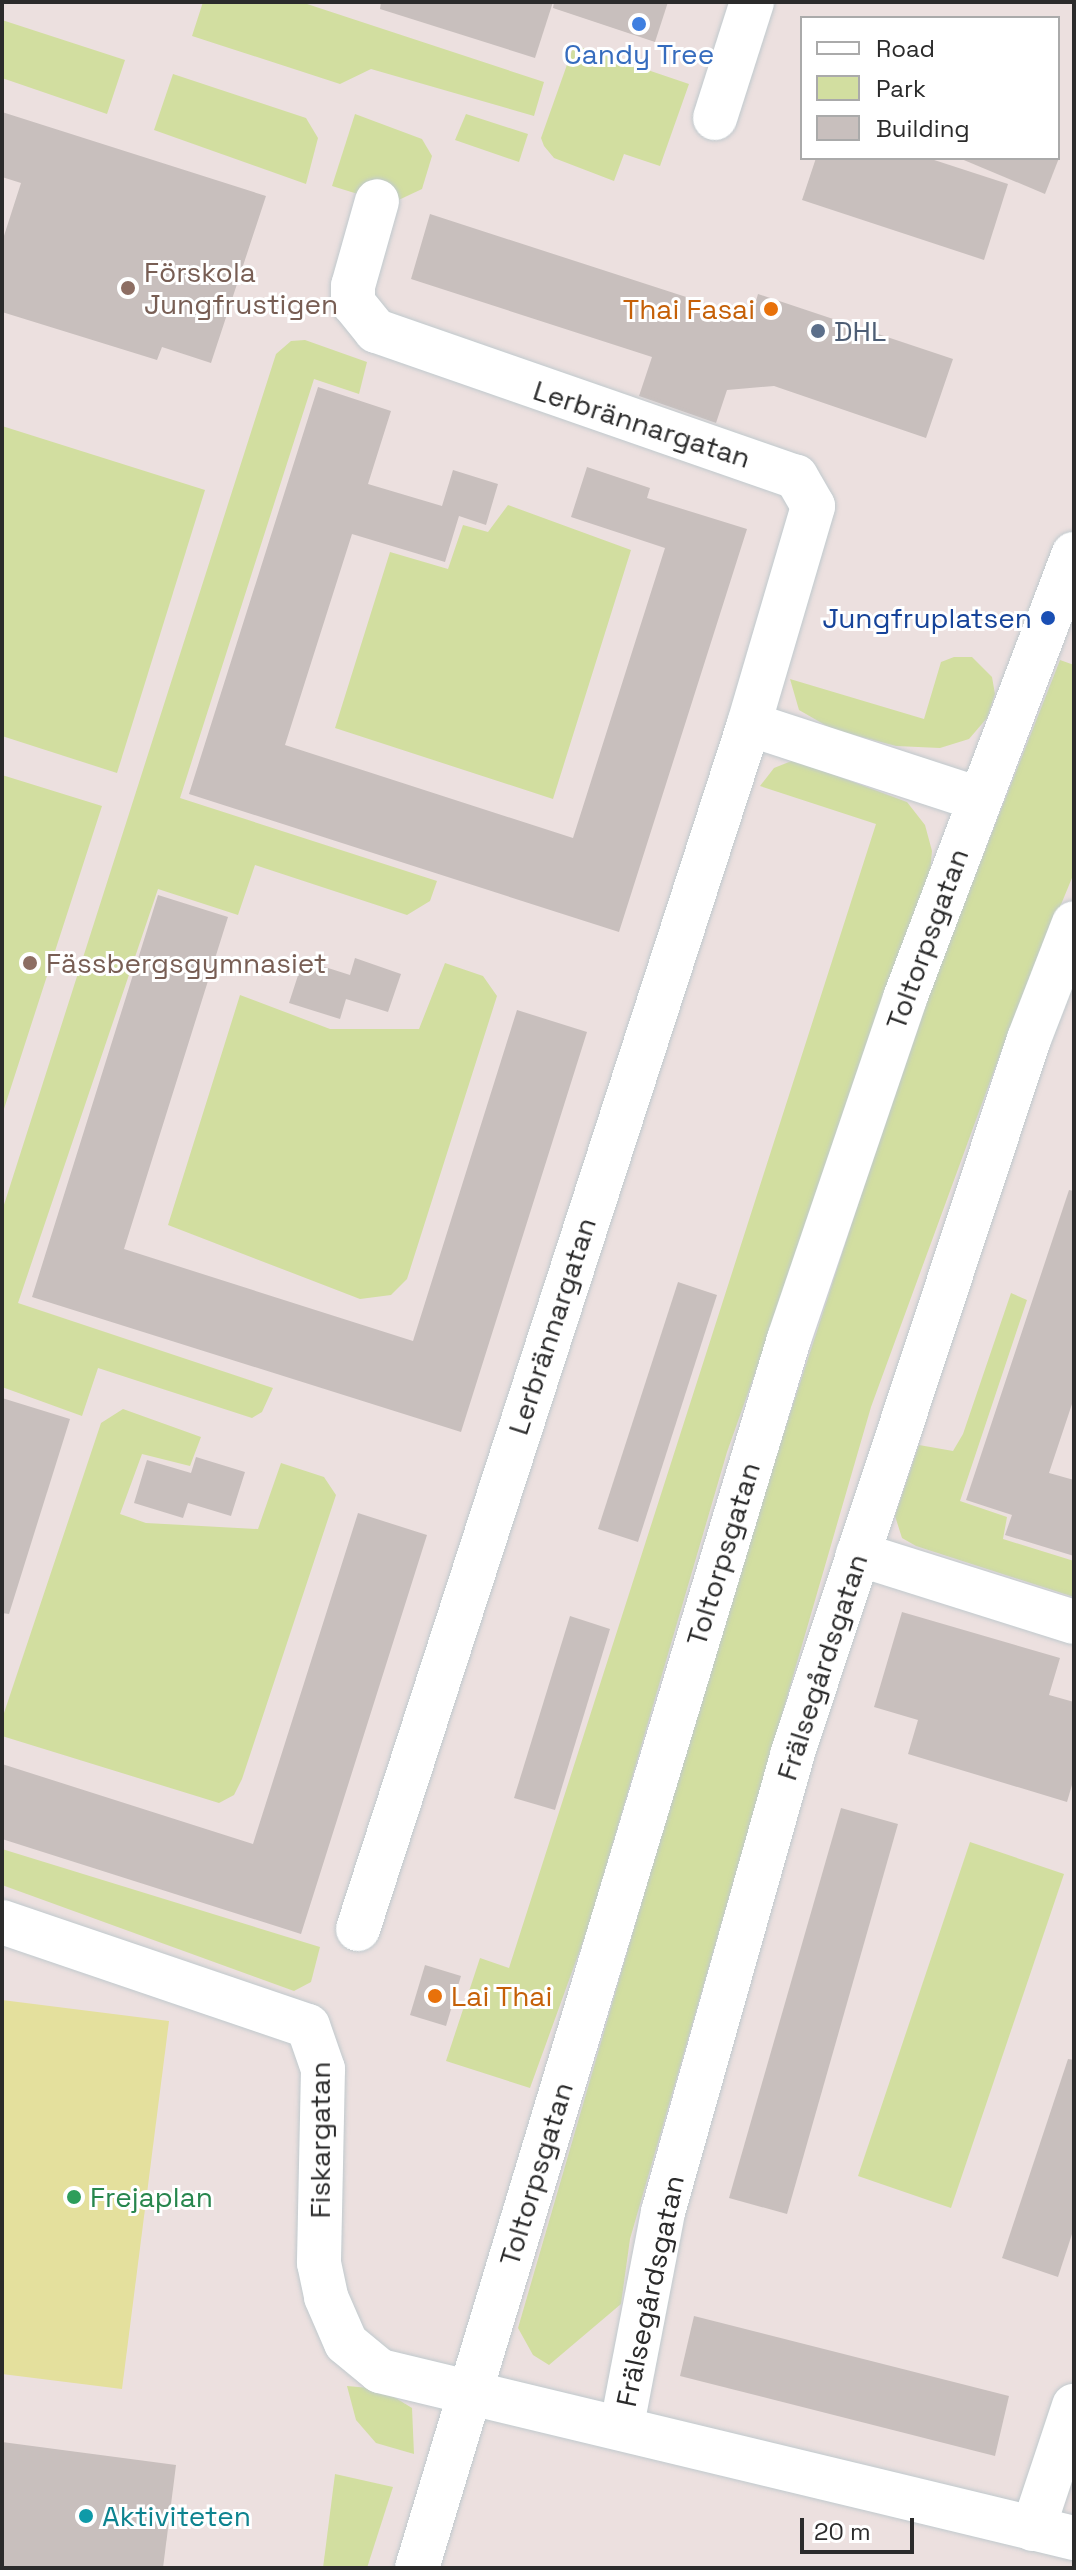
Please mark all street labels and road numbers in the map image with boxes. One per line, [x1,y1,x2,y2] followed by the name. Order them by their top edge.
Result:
[529,373,755,475] street label: Lerbrännargatan
[879,844,975,1034] street label: Toltorpsgatan
[501,1213,603,1439] street label: Lerbrännargatan
[679,1458,767,1650] street label: Toltorpsgatan
[770,1550,874,1784] street label: Frälsegårdsgatan
[303,2062,337,2218] street label: Fiskargatan
[492,2078,580,2270] street label: Toltorpsgatan
[609,2172,691,2410] street label: Frälsegårdsgatan

